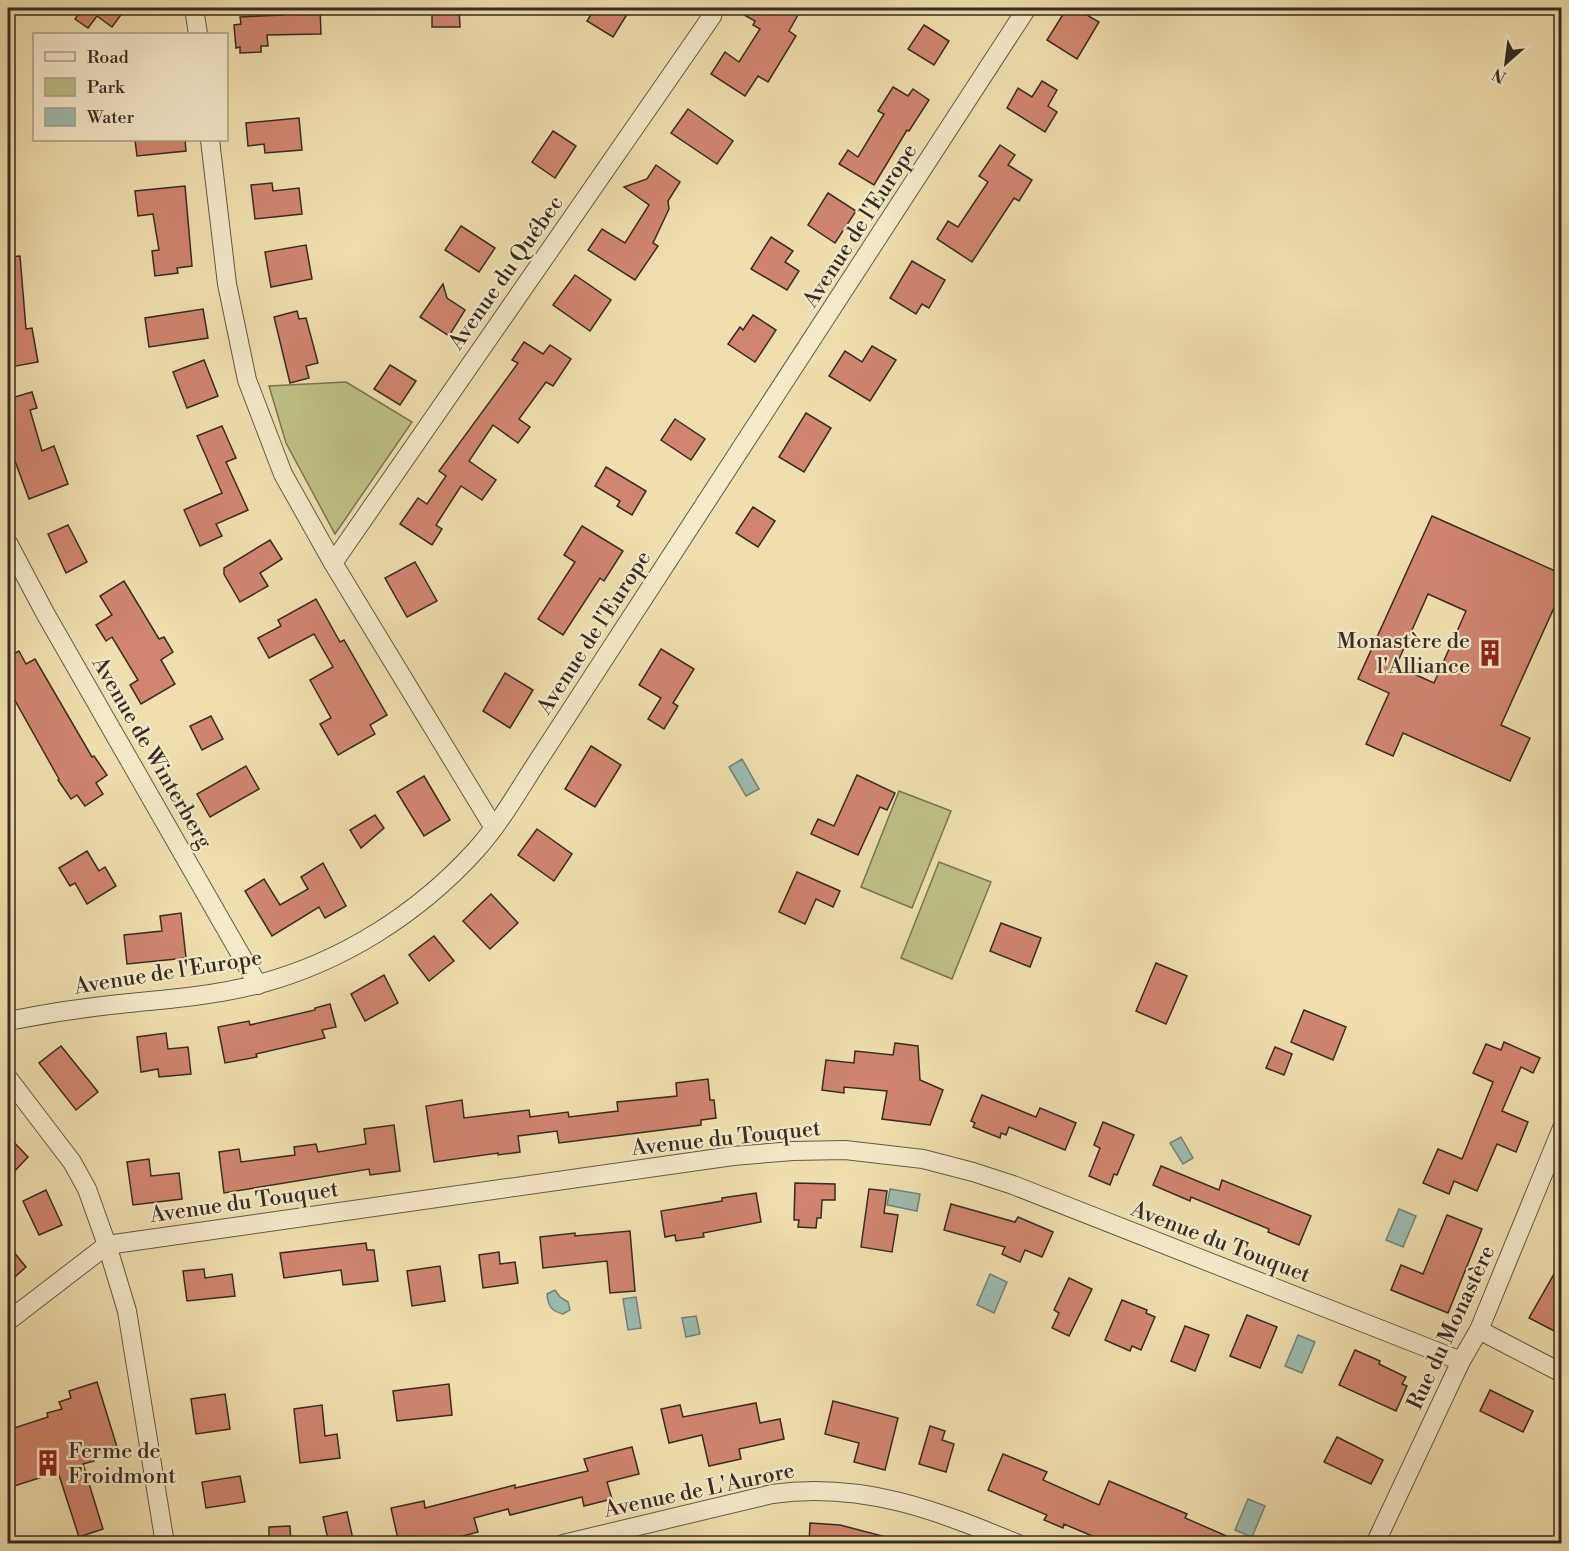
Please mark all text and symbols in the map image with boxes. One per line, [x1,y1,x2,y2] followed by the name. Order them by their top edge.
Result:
[33,33,228,141] legend
[1476,33,1536,93] north arrow
[87,46,130,69] text: Road
[1489,63,1510,87] text: N
[87,76,126,99] text: Park
[86,106,135,129] text: Water
[797,139,923,314] street label: Avenue de l'Europe
[442,190,570,356] street label: Avenue du Québec
[531,546,657,721] street label: Avenue de l'Europe
[1337,628,1470,680] place label: Monastère de l'Alliance
[1475,638,1505,668] building icon: Monastère de l'Alliance
[85,651,218,854] street label: Avenue de Winterberg
[71,944,264,1001] street label: Avenue de l'Europe
[629,1115,822,1162] street label: Avenue du Touquet
[147,1176,340,1229] street label: Avenue du Touquet
[1126,1195,1314,1289] street label: Avenue du Touquet
[1402,1241,1501,1414] street label: Rue du Monastère
[68,1438,176,1490] place label: Ferme de Froidmont
[33,1448,63,1478] building icon: Ferme de Froidmont
[601,1457,797,1524] street label: Avenue de L'Aurore

